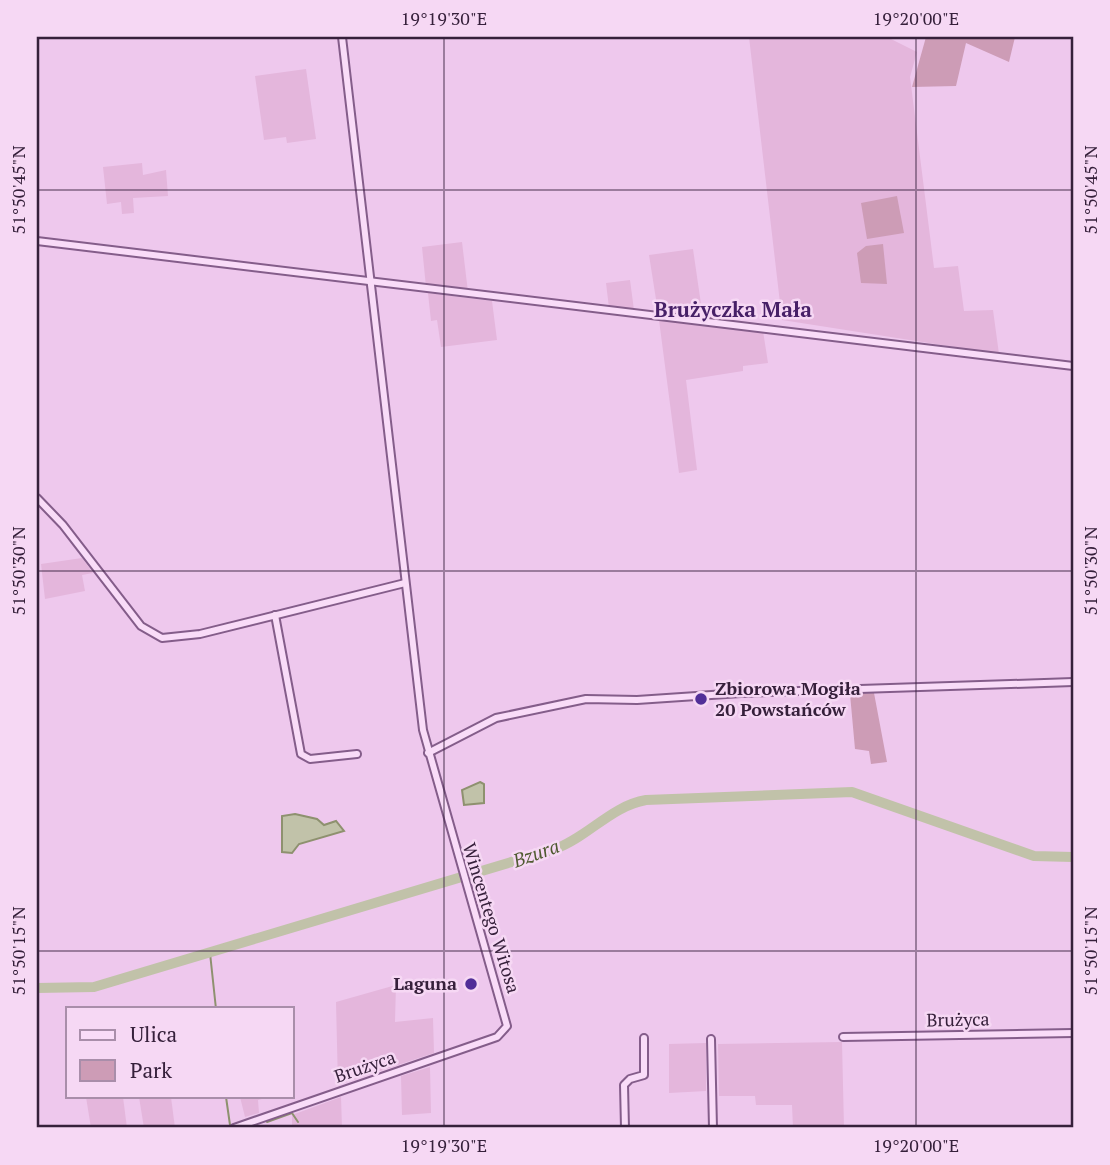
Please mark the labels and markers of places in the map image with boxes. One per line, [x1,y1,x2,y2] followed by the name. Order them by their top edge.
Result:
[715,676,861,721] place label: Zbiorowa Mogiła 20 Powstańców
[693,691,709,707] marker: Zbiorowa Mogiła 20 Powstańców
[394,971,457,995] place label: Laguna
[463,976,479,992] marker: Laguna

